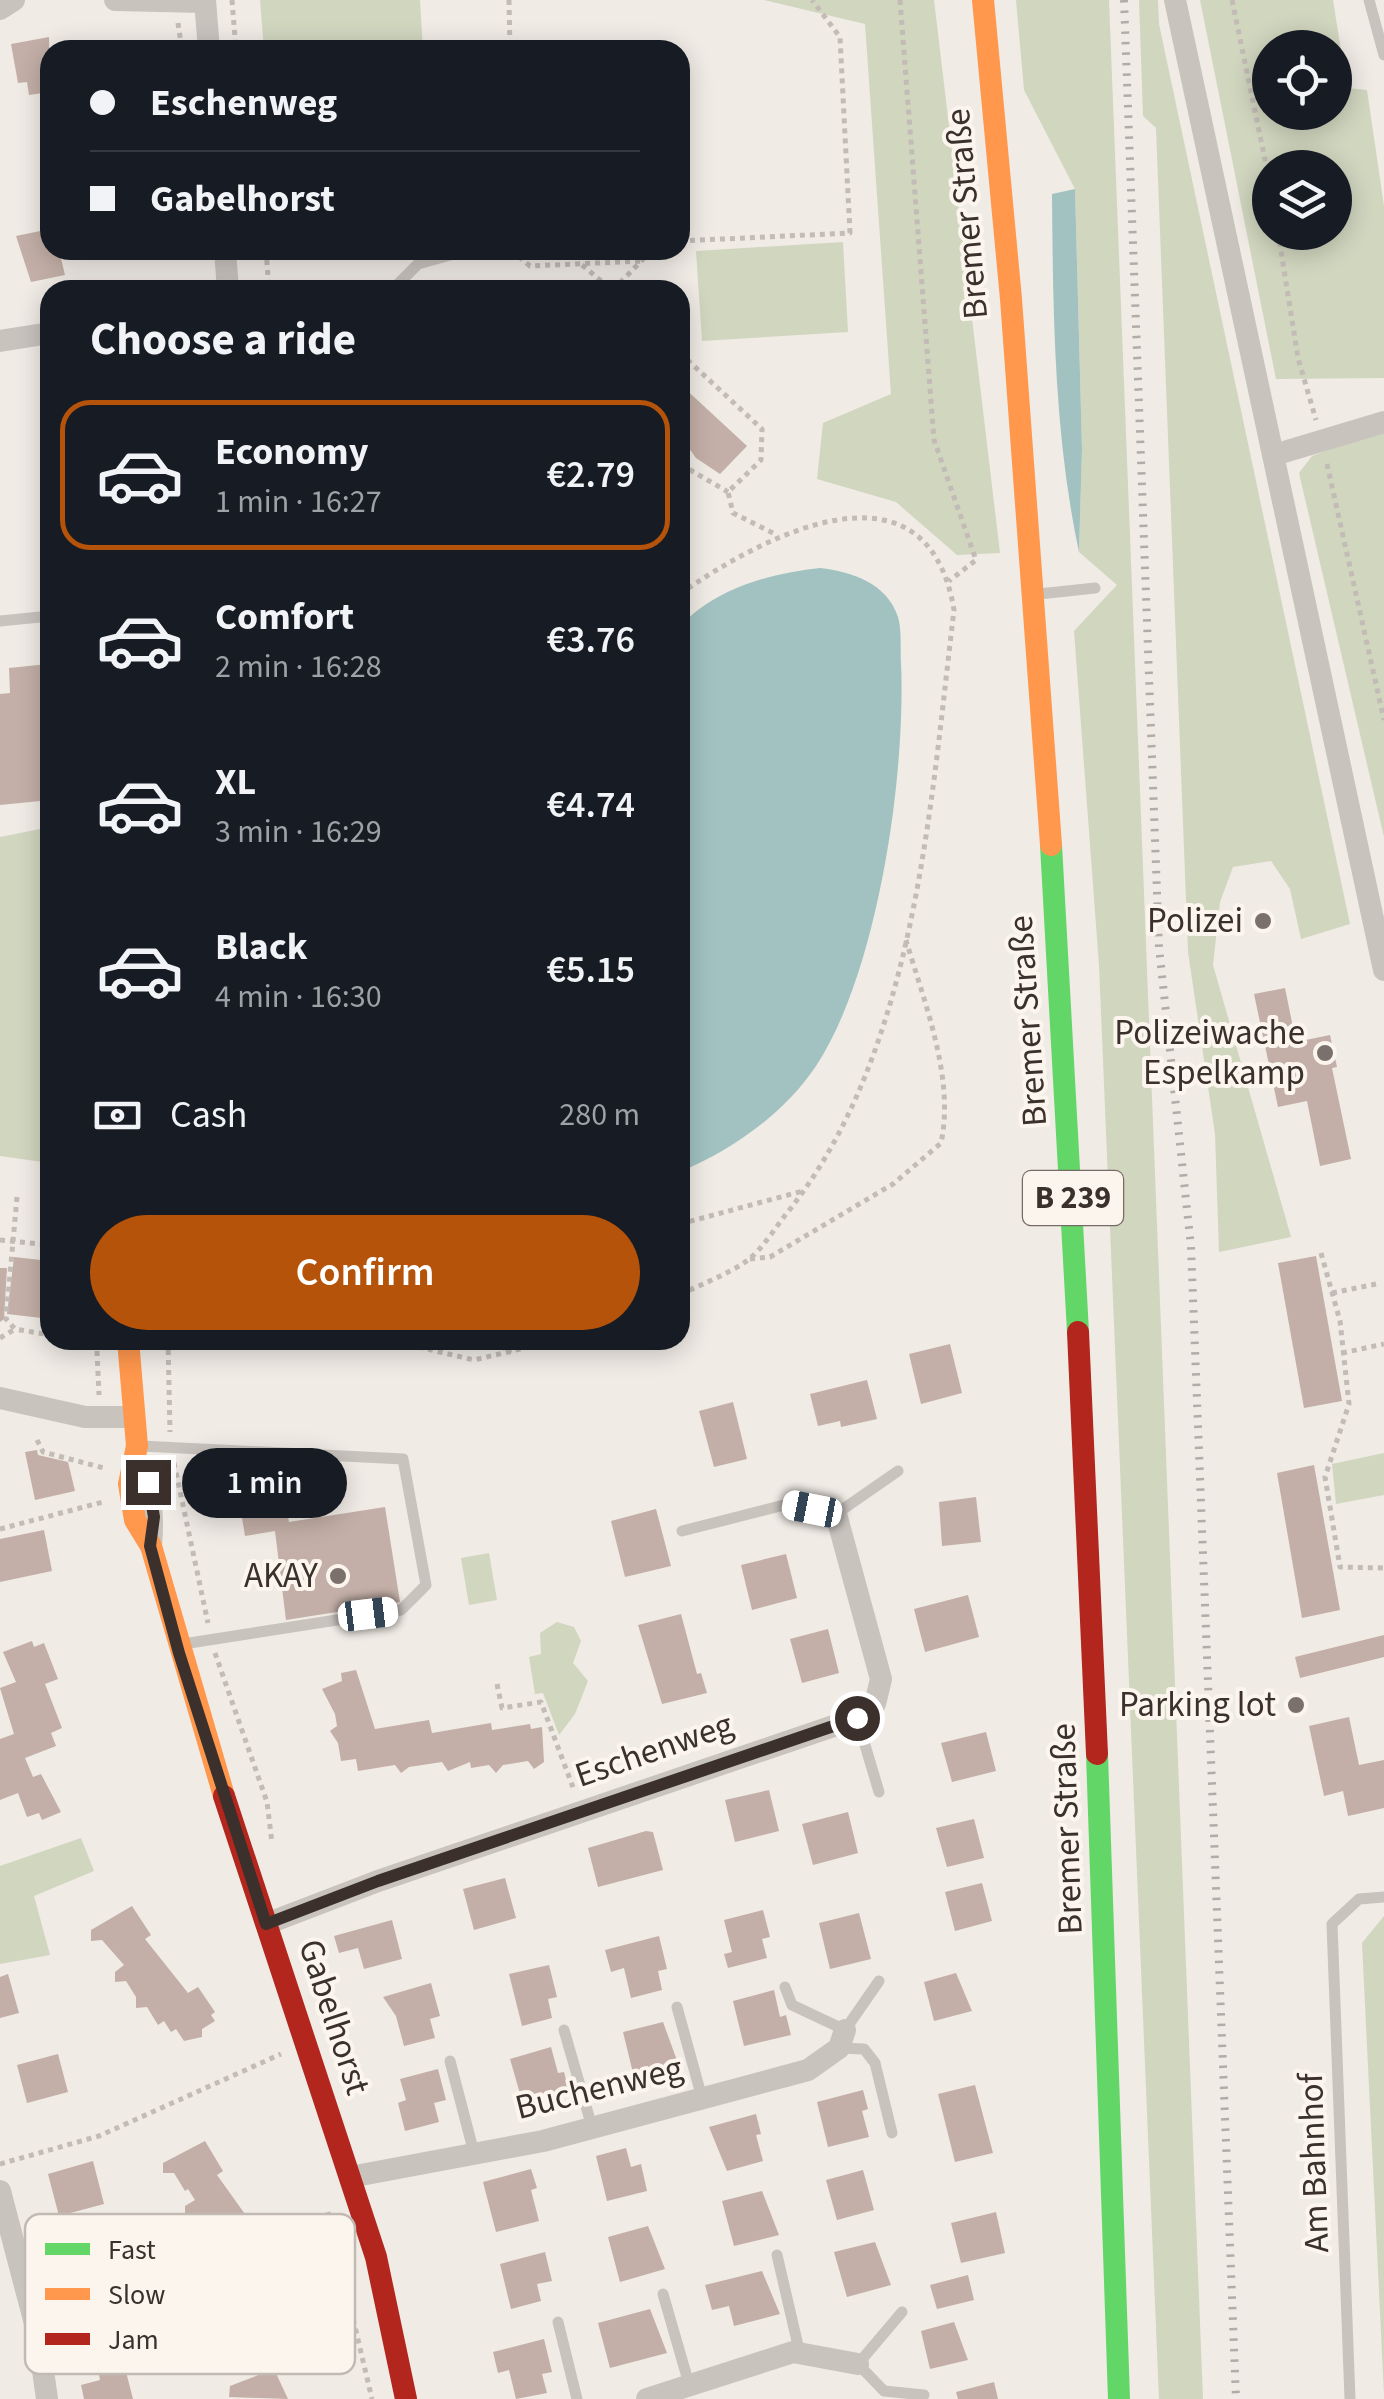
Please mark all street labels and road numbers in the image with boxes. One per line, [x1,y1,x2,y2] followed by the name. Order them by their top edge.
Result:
[933,107,1001,321] street label: Bremer Straße
[996,914,1060,1128] street label: Bremer Straße
[1023,1171,1123,1225] road number: B 239
[568,1700,740,1800] street label: Eschenweg
[1038,1722,1096,1936] street label: Bremer Straße
[285,1933,383,2101] street label: Gabelhorst
[510,2043,688,2133] street label: Buchenweg
[1286,2071,1342,2254] street label: Am Bahnhof

